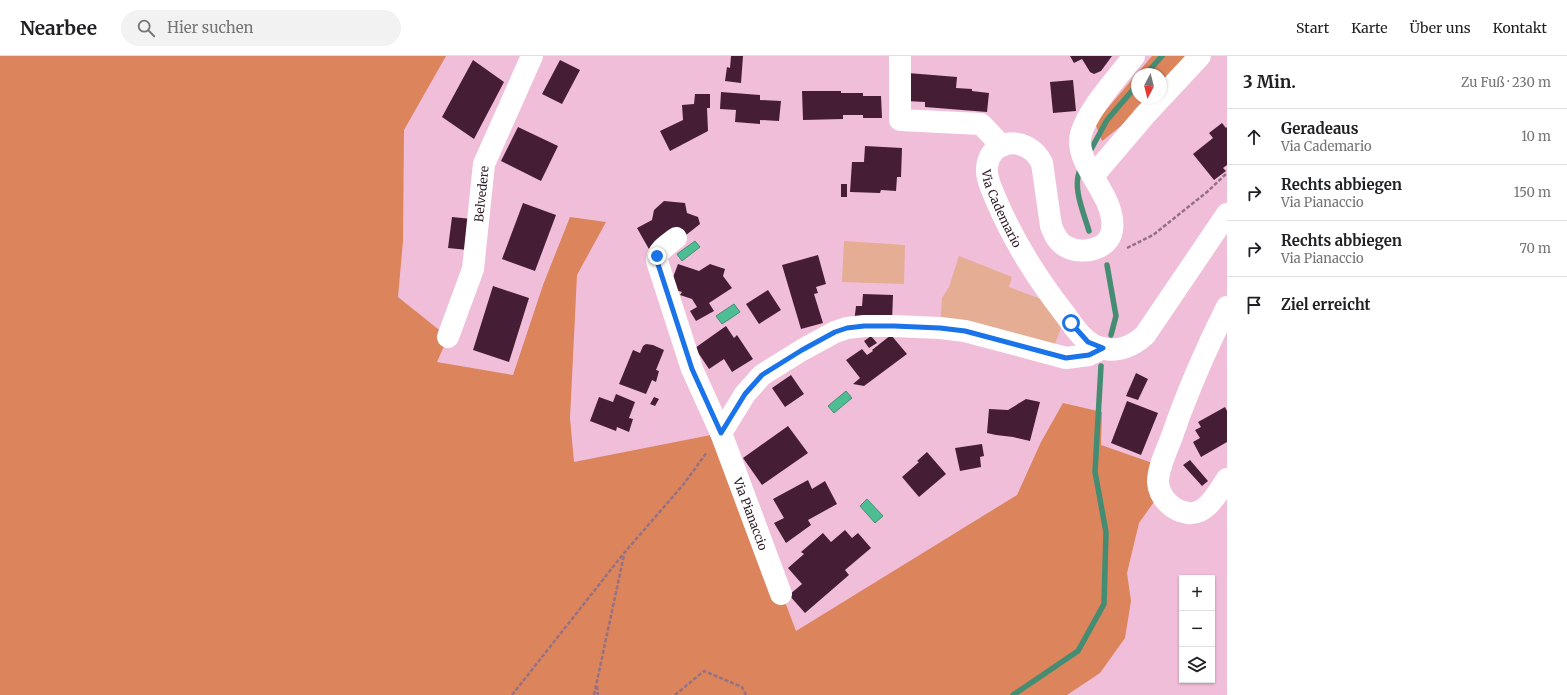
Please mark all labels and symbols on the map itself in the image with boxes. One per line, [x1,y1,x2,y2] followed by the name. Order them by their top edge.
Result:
[1131,68,1167,104] north arrow
[470,165,491,223] street label: Belvedere
[979,168,1025,250] street label: Via Cademario
[648,247,666,265] route end
[1062,314,1080,332] route start
[730,474,771,552] street label: Via Pianaccio

